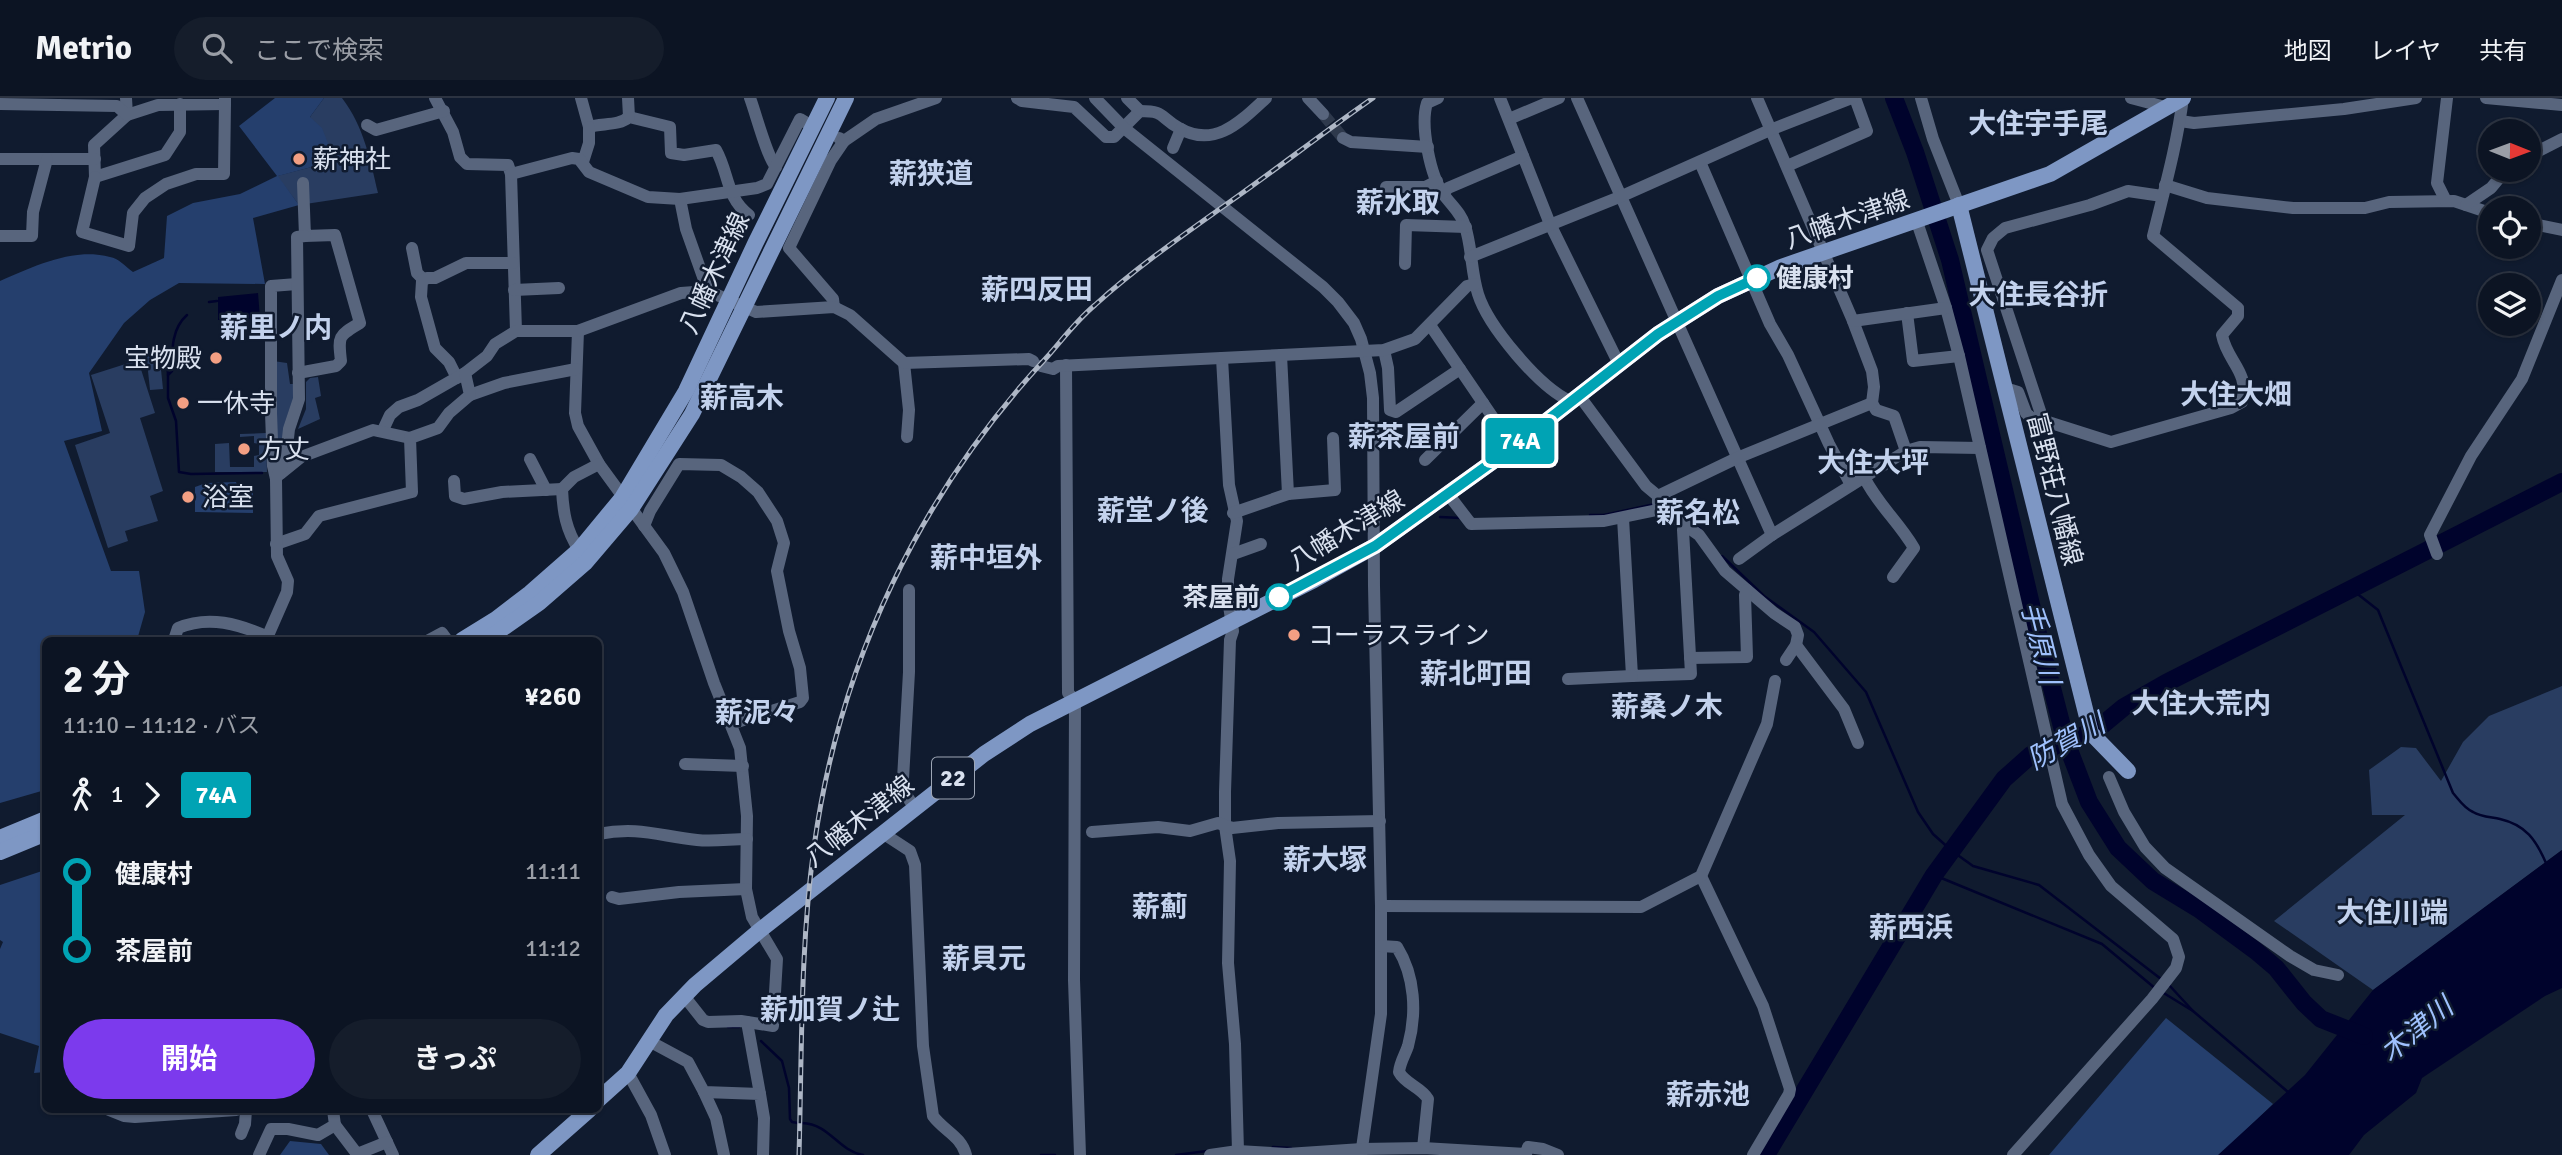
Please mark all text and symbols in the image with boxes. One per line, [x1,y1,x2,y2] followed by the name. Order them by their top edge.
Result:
[174,17,664,80] search box
[35,28,132,69] text: Metrio
[198,29,236,67] icon: search
[254,35,384,67] text: ここで検索
[2284,36,2332,66] text: 地図
[2370,36,2441,66] text: レイヤ
[2479,36,2527,66] text: 共有
[1968,107,2108,141] district label: 大住宇手尾
[2478,119,2541,182] north arrow
[2478,119,2541,336] map controls
[313,144,391,176] place label: 薪神社
[291,151,307,167] marker: 薪神社
[889,157,973,191] district label: 薪狭道
[1781,184,1914,256] street label: 八幡木津線
[1356,186,1440,220] district label: 薪水取
[2478,196,2541,259] button: locate
[673,208,757,339] street label: 八幡木津線
[1776,263,1854,295] place label: 健康村
[1744,265,1770,291] marker: 健康村
[981,273,1093,307] district label: 薪四反田
[2478,273,2541,336] button: layers
[1968,278,2108,312] district label: 大住長谷折
[220,311,332,345] district label: 薪里ノ内
[124,343,202,375] place label: 宝物殿
[208,350,224,366] marker: 宝物殿
[2180,378,2292,412] district label: 大住大畑
[700,381,784,415] district label: 薪高木
[197,388,275,420] place label: 一休寺
[175,395,191,411] marker: 一休寺
[2020,410,2088,569] street label: 富野荘八幡線
[1480,418,1560,464] line badge: 74A
[1348,420,1460,454] district label: 薪茶屋前
[1499,426,1541,456] text: 74A
[258,434,310,466] place label: 方丈
[236,441,252,457] marker: 方丈
[1817,446,1929,480] district label: 大住大坪
[202,482,254,514] place label: 浴室
[1283,484,1410,578] street label: 八幡木津線
[180,489,196,505] marker: 浴室
[1097,494,1209,528] district label: 薪堂ノ後
[1656,496,1740,530] district label: 薪名松
[930,541,1042,575] district label: 薪中垣外
[1182,582,1260,614] place label: 茶屋前
[1266,584,1292,610] marker: 茶屋前
[2013,598,2067,691] water label: 手原川
[1308,620,1489,652] place label: コーラスライン
[1286,627,1302,643] marker: コーラスライン
[63,656,130,703] text: 2 分
[1420,657,1532,691] district label: 薪北町田
[525,681,581,713] text: ¥260
[2131,687,2271,721] district label: 大住大荒内
[1611,690,1723,724] district label: 薪桑ノ木
[715,696,799,730] district label: 薪泥々
[2022,705,2114,777] water label: 防賀川
[63,711,260,740] text: 11:10 – 11:12 · バス
[932,758,974,798] road number: 22
[799,769,921,874] street label: 八幡木津線
[63,776,101,814] icon: walk
[133,776,171,814] icon: forward
[111,780,123,809] text: 1
[195,780,237,810] text: 74A
[1283,843,1367,877] district label: 薪大塚
[525,857,581,886] text: 11:11
[115,859,193,891] text: 健康村
[1132,890,1188,924] district label: 薪薊
[2336,896,2448,930] district label: 大住川端
[1869,911,1953,945] district label: 薪西浜
[525,934,581,963] text: 11:12
[115,936,193,968] text: 茶屋前
[942,942,1026,976] district label: 薪貝元
[2373,988,2462,1069] water label: 木津川
[760,993,900,1027] district label: 薪加賀ノ辻
[63,1019,315,1099] button: 開始
[329,1019,581,1099] button: きっぷ
[1666,1078,1750,1112] district label: 薪赤池

